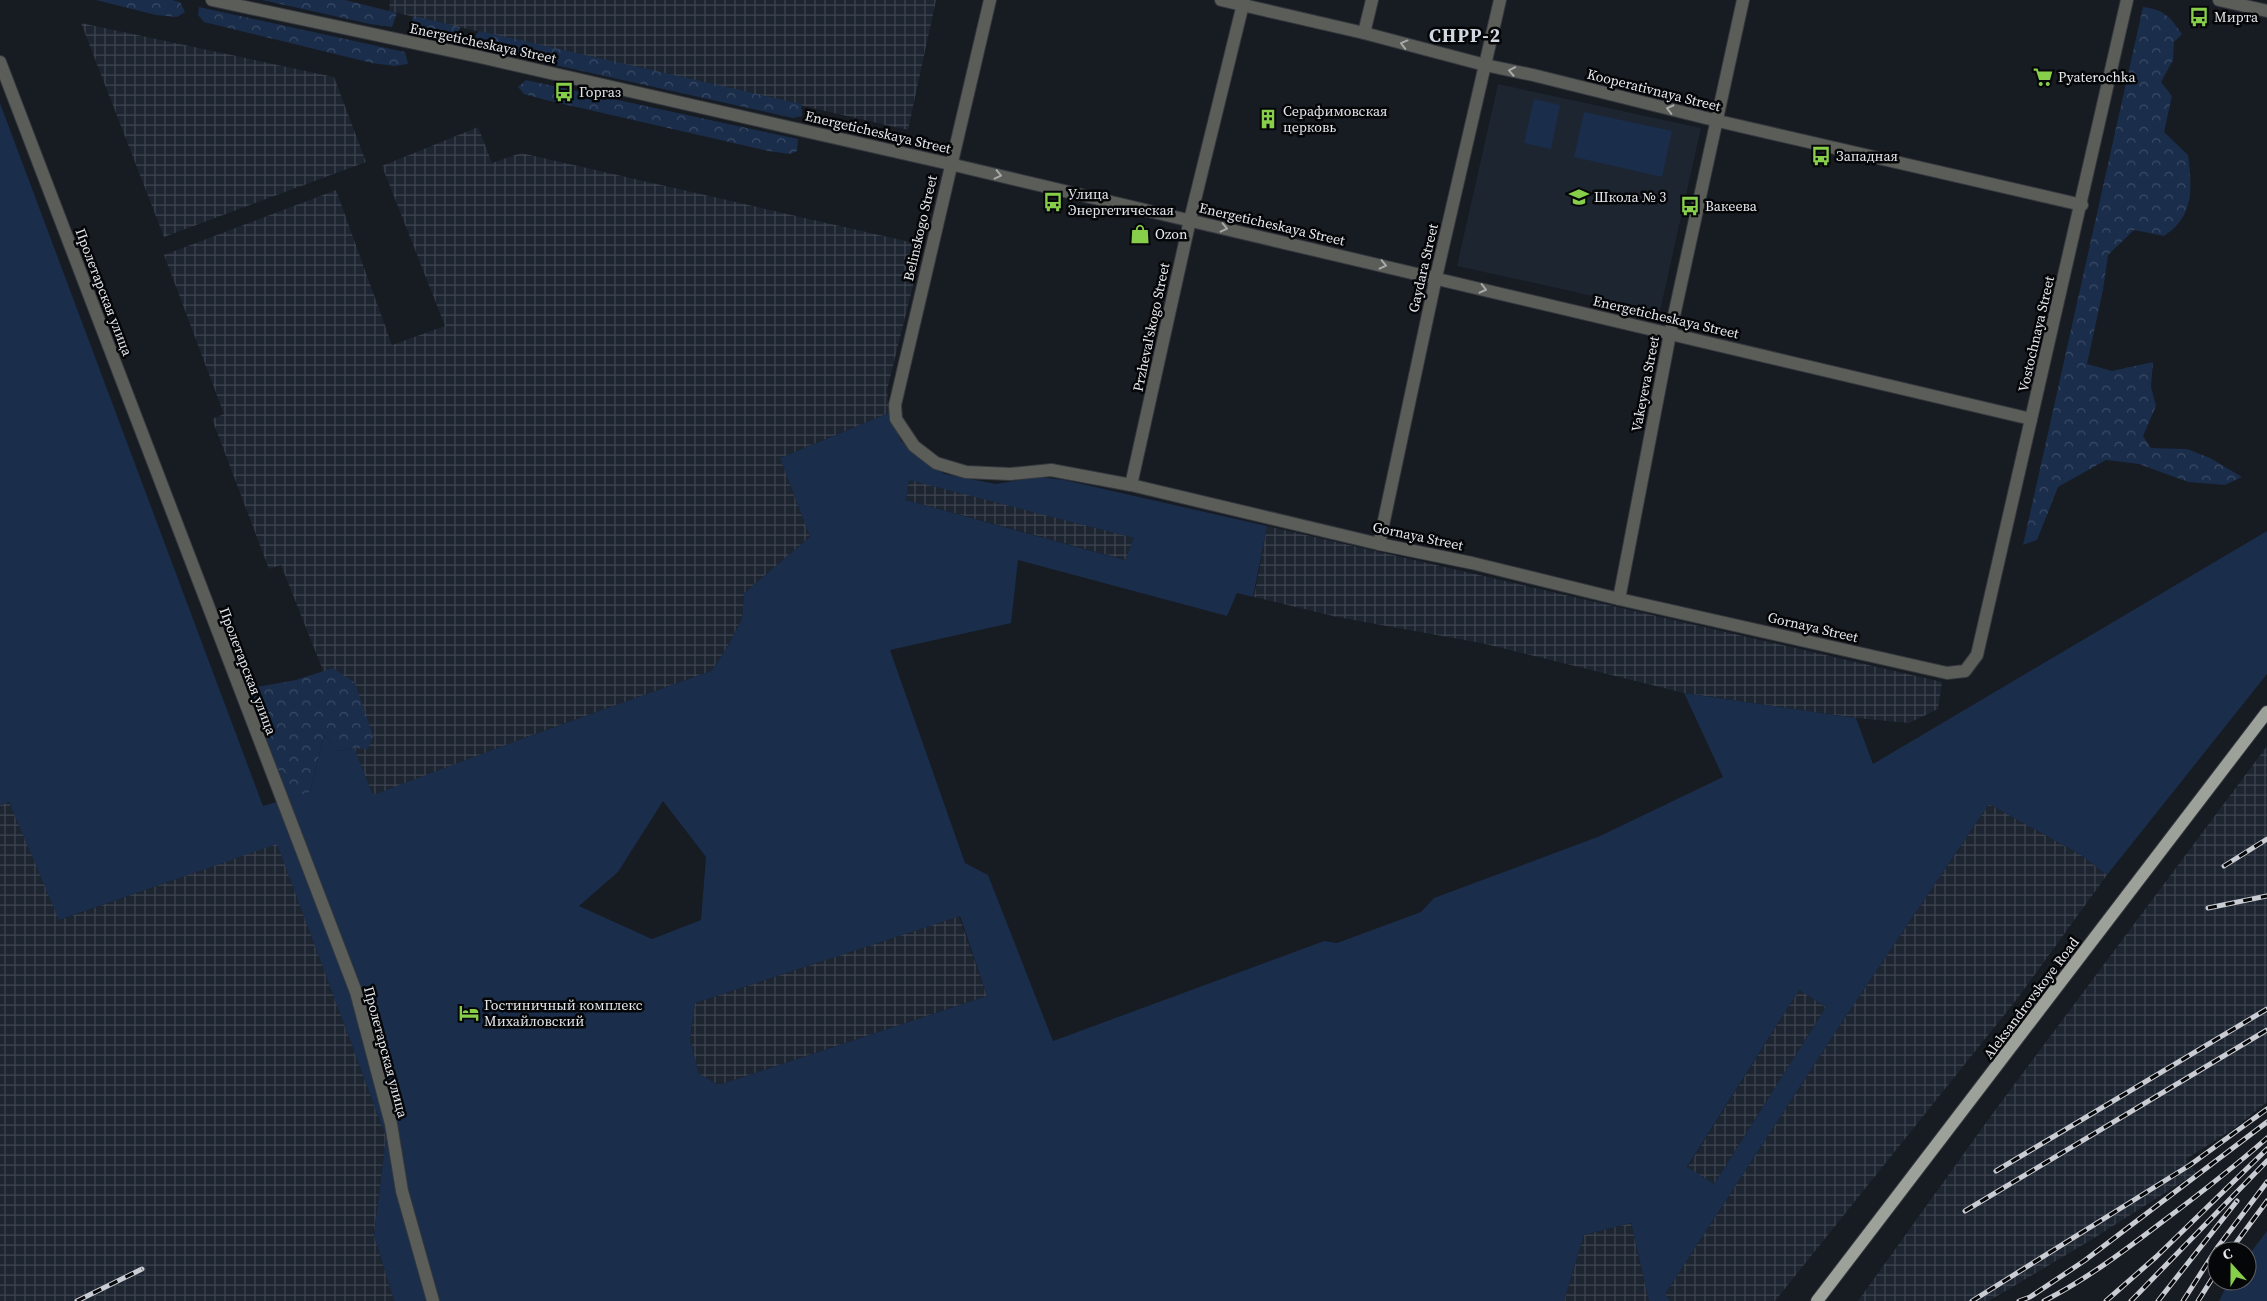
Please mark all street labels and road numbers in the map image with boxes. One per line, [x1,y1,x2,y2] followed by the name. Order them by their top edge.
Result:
[408,18,558,68] street label: Energeticheskaya Street
[1585,64,1723,116] street label: Kooperativnaya Street
[803,105,953,159] street label: Energeticheskaya Street
[898,173,942,283] street label: Belinskogo Street
[1197,197,1347,251] street label: Energeticheskaya Street
[1403,221,1443,314] street label: Gaydara Street
[70,225,138,359] street label: Пролетарская улица
[1128,260,1174,393] street label: Przheval'skogo Street
[2013,274,2059,394] street label: Vostochnaya Street
[1591,290,1741,344] street label: Energeticheskaya Street
[1626,334,1664,434] street label: Vakeyeva Street
[1371,517,1466,555] street label: Gornaya Street
[214,604,282,738] street label: Пролетарская улица
[1766,607,1861,647] street label: Gornaya Street
[1979,933,2084,1063] street label: Aleksandrovskoye Road
[359,984,413,1121] street label: Пролетарская улица

